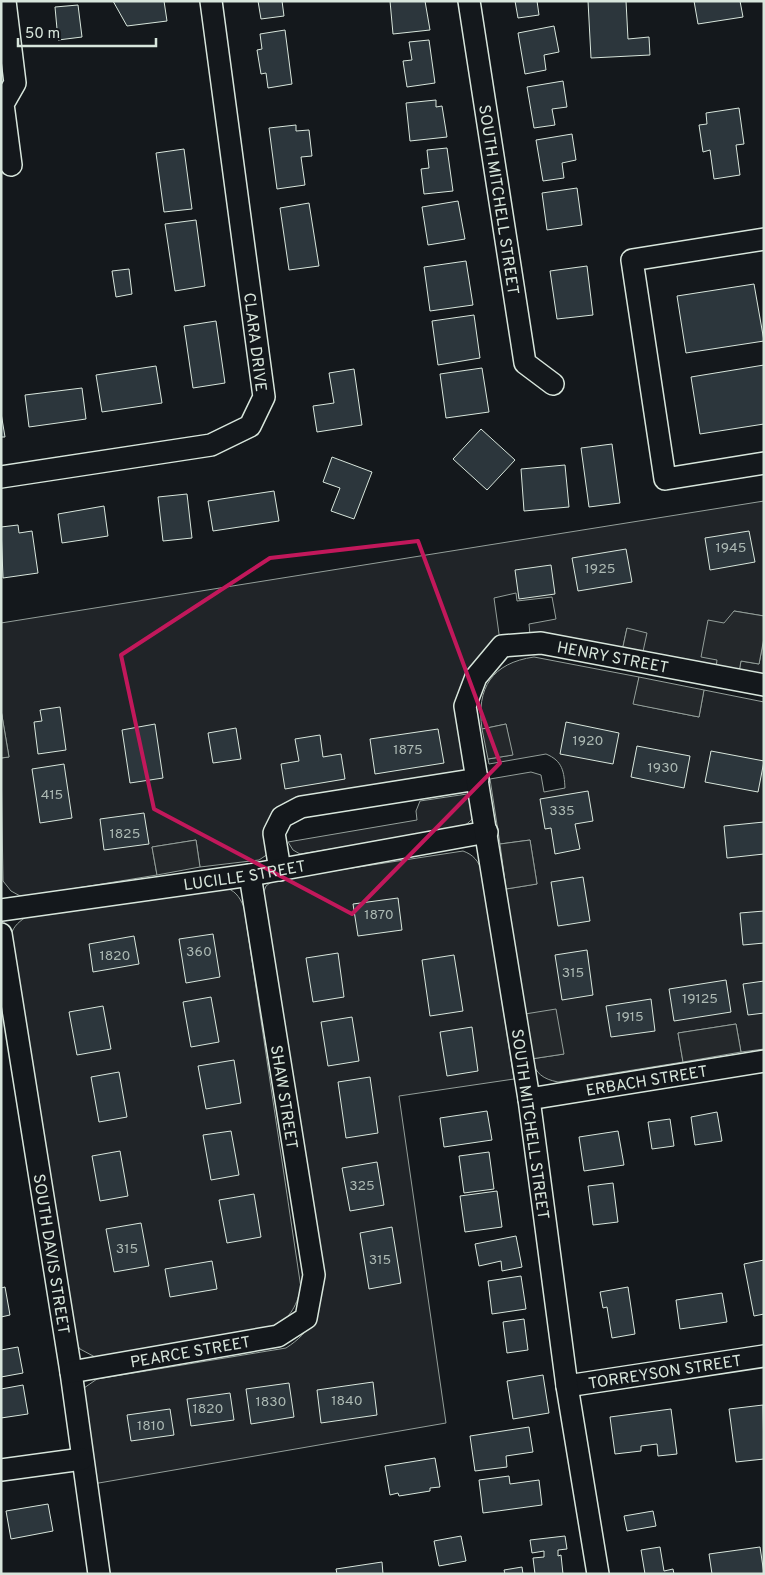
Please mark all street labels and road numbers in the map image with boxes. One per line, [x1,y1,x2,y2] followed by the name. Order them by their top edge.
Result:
[473,103,522,296] street label: SOUTH MITCHELL STREET
[238,291,270,393] street label: CLARA DRIVE
[555,638,670,679] street label: HENRY STREET
[182,857,307,896] street label: LUCILLE STREET
[506,1028,552,1221] street label: SOUTH MITCHELL STREET
[265,1044,301,1151] street label: SHAW STREET
[584,1062,709,1102] street label: ERBACH STREET
[27,1173,73,1336] street label: SOUTH DAVIS STREET
[129,1333,252,1374] street label: PEARCE STREET
[587,1352,743,1395] street label: TORREYSON STREET

